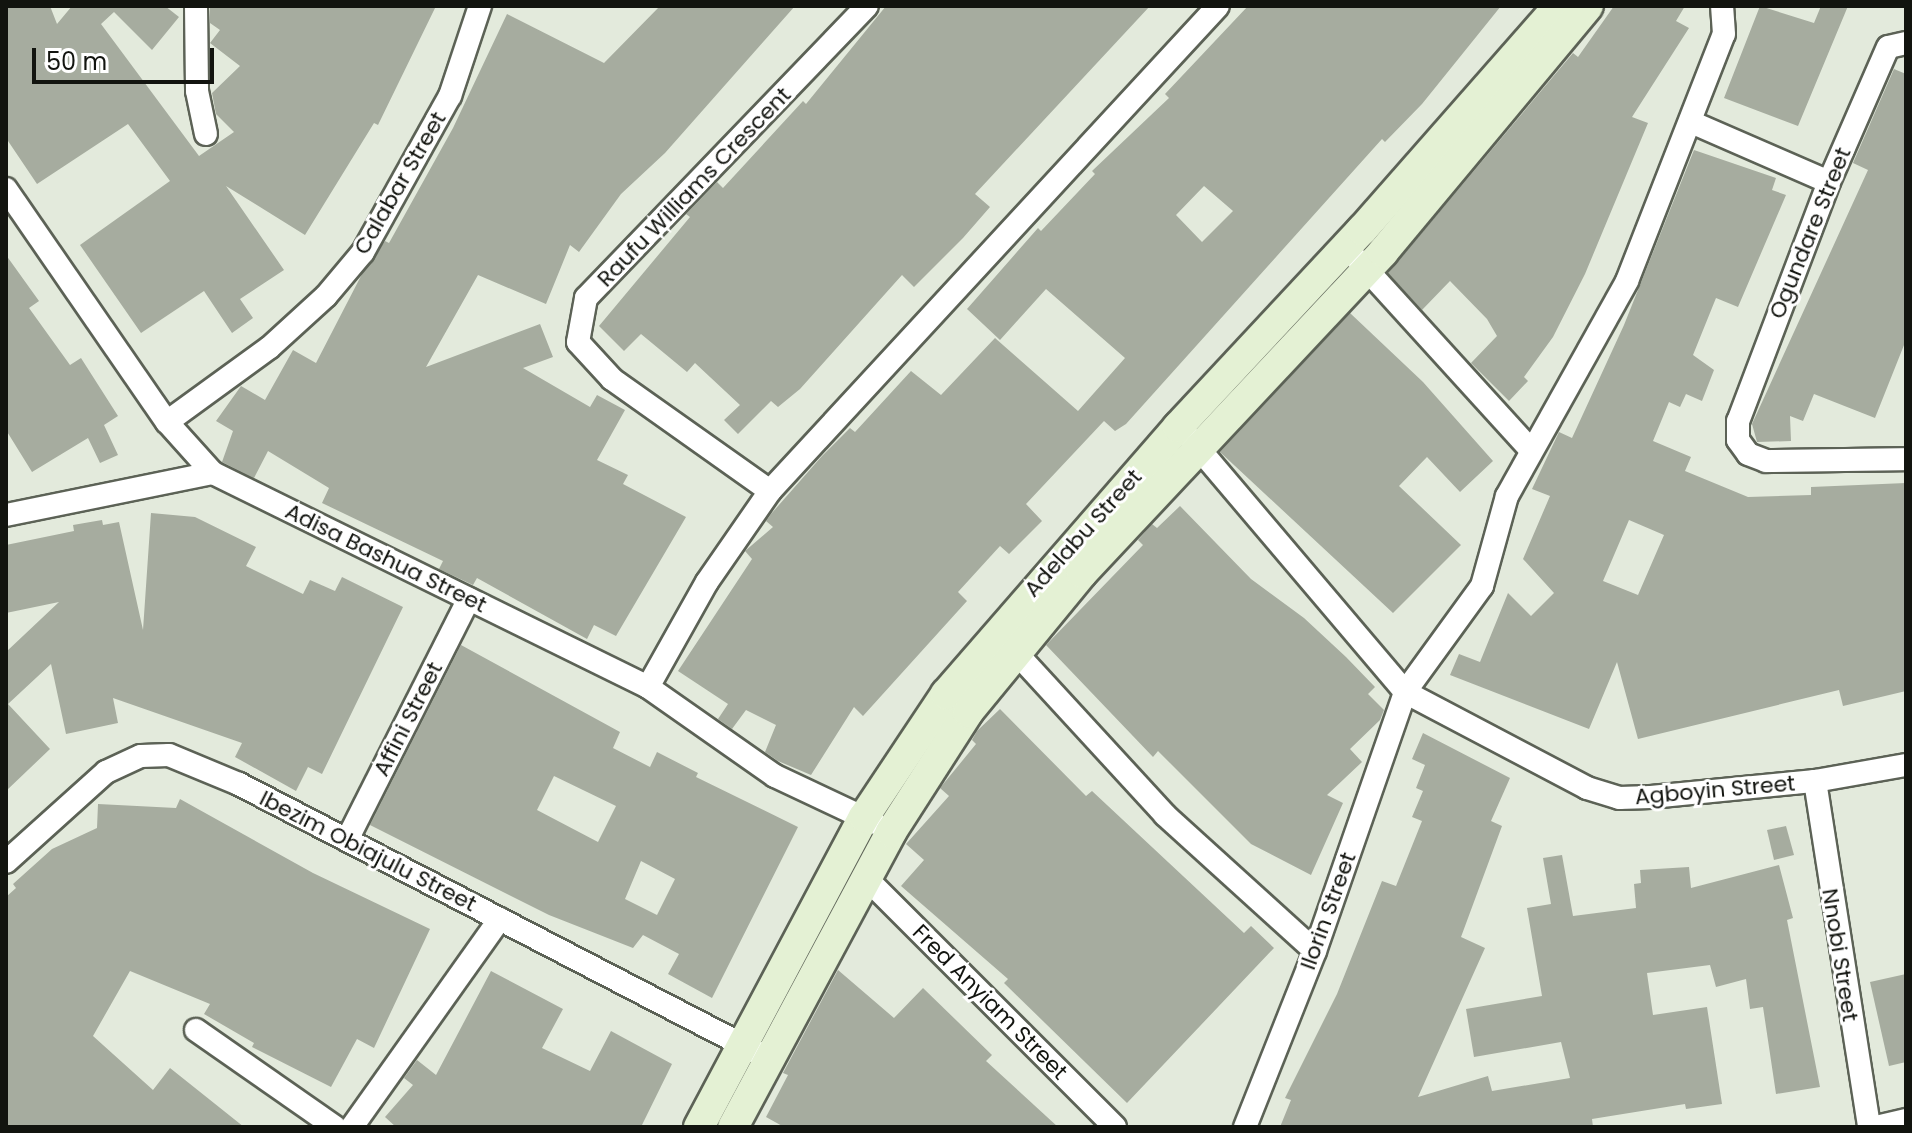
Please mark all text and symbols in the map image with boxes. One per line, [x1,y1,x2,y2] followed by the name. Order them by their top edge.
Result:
[36,32,218,82] scale bar
[46,45,107,78] text: 50 m
[592,82,796,292] street label: Raufu Williams Crescent
[348,107,452,259] street label: Calabar Street
[1764,144,1856,322] street label: Ogundare Street
[1019,464,1147,602] street label: Adelabu Street
[281,498,491,618] street label: Adisa Bashua Street
[368,658,448,780] street label: Affini Street
[1634,770,1796,810] street label: Agboyin Street
[255,785,481,917] street label: Ibezim Obiajulu Street
[1295,849,1361,973] street label: Ilorin Street
[1816,887,1864,1023] street label: Nnobi Street
[907,919,1073,1085] street label: Fred Anyiam Street

